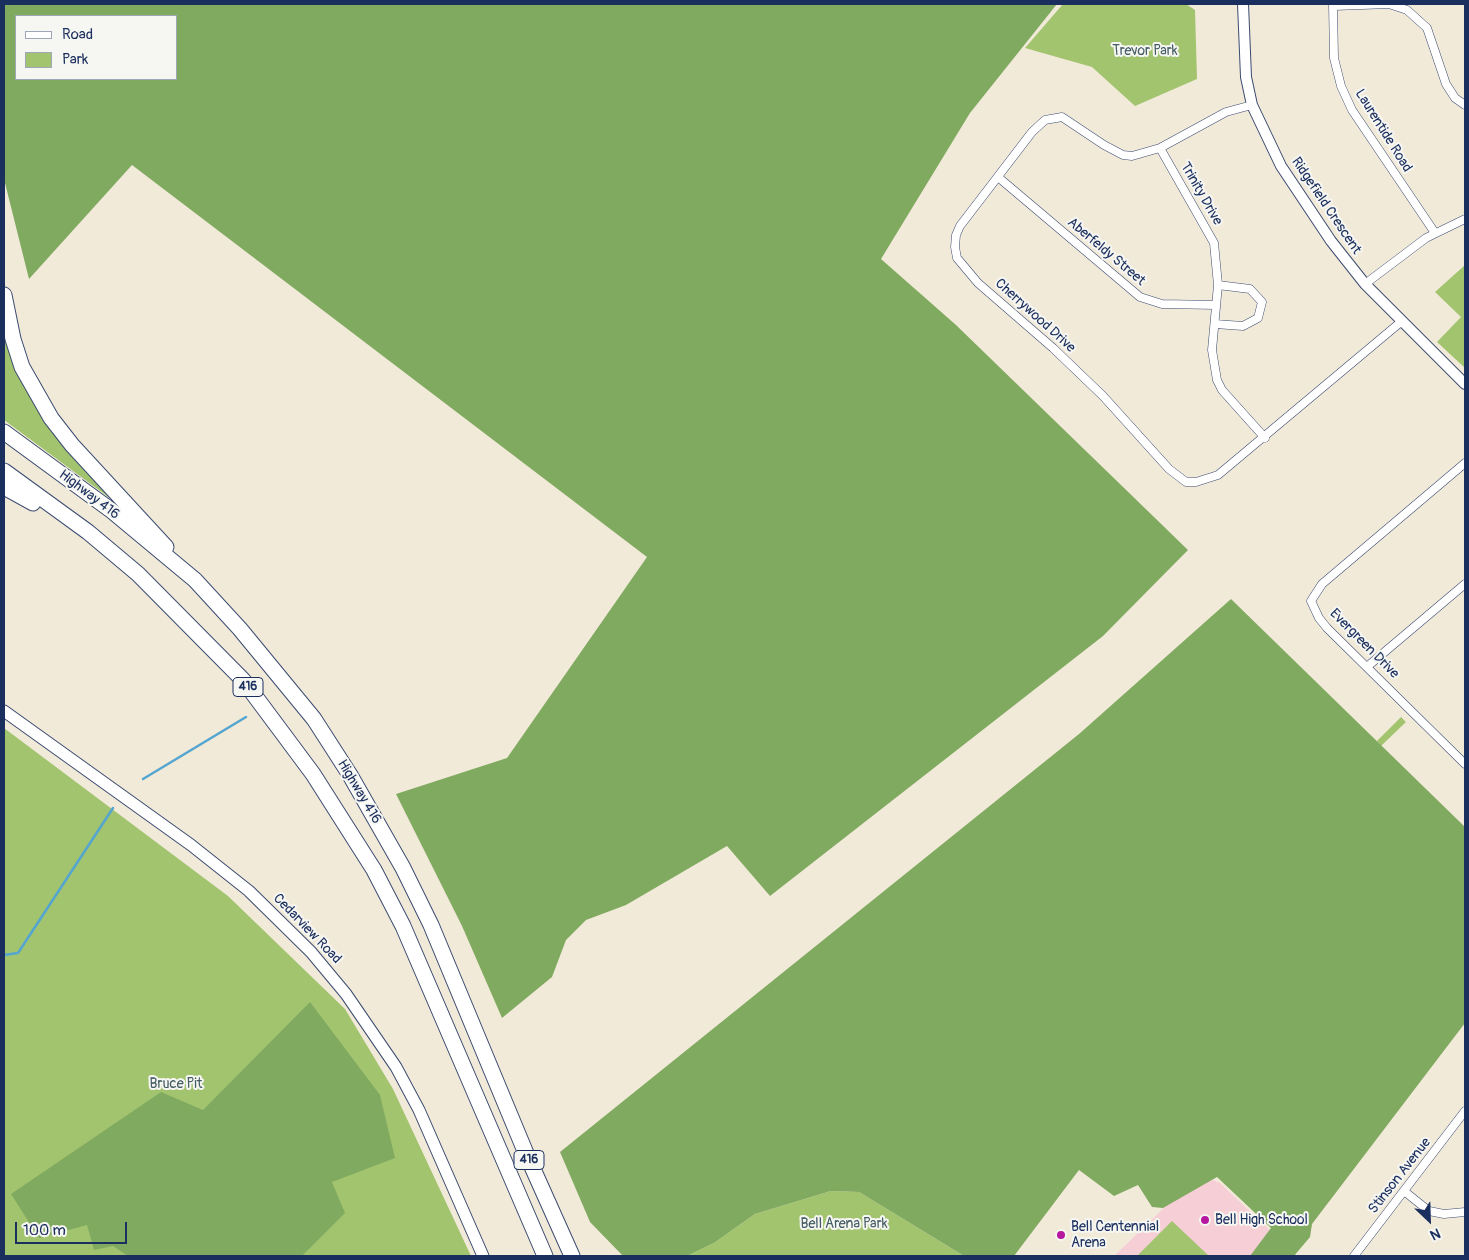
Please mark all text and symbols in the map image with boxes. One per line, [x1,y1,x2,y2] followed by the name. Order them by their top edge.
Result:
[15,15,178,80] legend
[62,25,93,44] text: Road
[1112,43,1178,59] park label: Trevor Park
[62,50,88,69] text: Park
[1351,87,1415,175] street label: Laurentide Road
[1287,154,1365,258] street label: Ridgefield Crescent
[1176,160,1226,228] street label: Trinity Drive
[1064,214,1148,290] street label: Aberfeldy Street
[991,276,1079,356] street label: Cherrywood Drive
[55,467,123,523] street label: Highway 416
[1326,606,1402,682] street label: Evergreen Drive
[233,678,263,696] road number: 416
[333,757,385,827] street label: Highway 416
[269,890,345,968] street label: Cedarview Road
[150,1076,202,1092] park label: Bruce Pit
[1365,1135,1435,1217] street label: Stinson Avenue
[514,1150,544,1170] road number: 416
[1404,1195,1454,1245] north arrow
[18,1212,130,1244] scale bar
[1215,1212,1308,1228] place label: Bell High School
[1199,1214,1211,1226] marker: Bell High School
[801,1216,887,1232] park label: Bell Arena Park
[1071,1219,1159,1252] place label: Bell Centennial Arena
[23,1221,66,1240] text: 100 m
[1428,1224,1443,1244] text: N
[1055,1229,1067,1241] marker: Bell Centennial Arena

